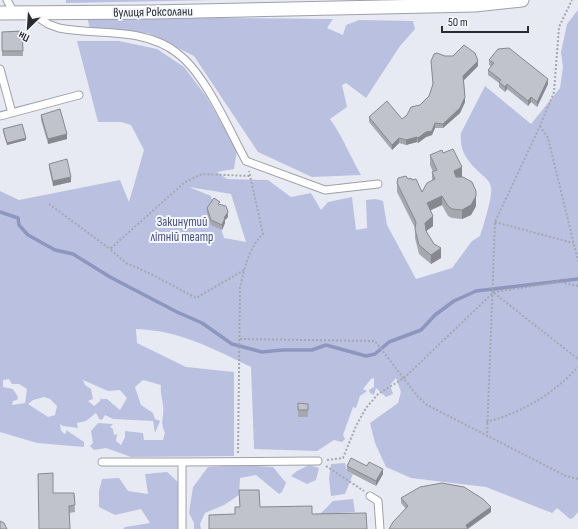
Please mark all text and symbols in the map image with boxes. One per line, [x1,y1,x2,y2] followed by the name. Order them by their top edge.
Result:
[113,3,193,21] street label: вулиця Роксолани
[8,8,48,48] north arrow
[442,8,528,34] scale bar
[448,15,468,30] text: 50 m
[16,28,32,45] text: Пн
[150,214,214,245] park label: Закинутий літній театр

